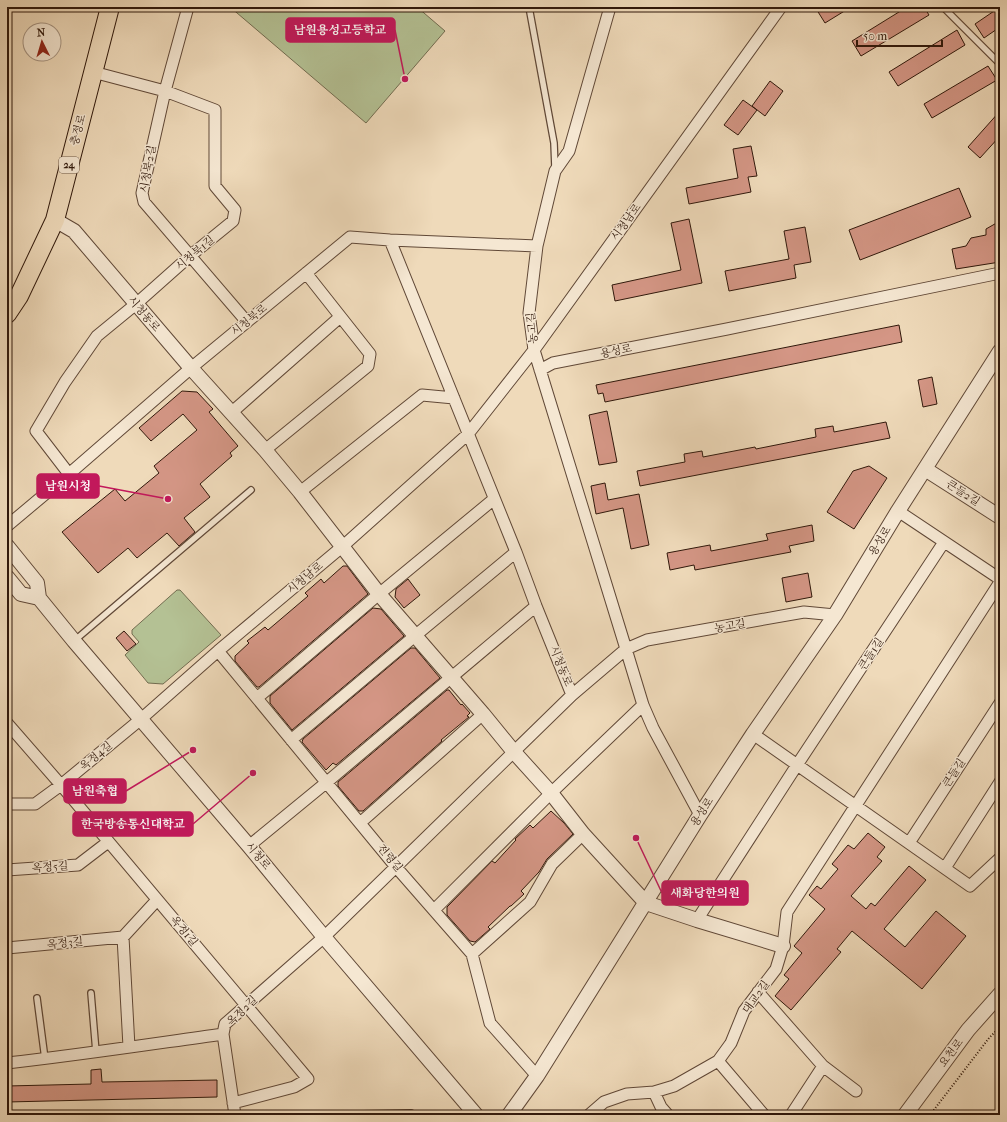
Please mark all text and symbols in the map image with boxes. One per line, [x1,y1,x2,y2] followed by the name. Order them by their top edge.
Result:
[286,18,395,42] callout: 남원용성고등학교
[22,22,62,62] north arrow
[857,22,942,48] scale bar
[294,23,387,37] text: 남원용성고등학교
[36,26,47,39] text: N
[863,29,887,43] text: 50 m
[68,113,88,147] street label: 충정로
[137,144,159,194] street label: 시청북2길
[59,157,79,173] road number: 24
[608,201,644,243] street label: 시청남로
[173,233,217,273] street label: 시청북1길
[125,294,163,335] street label: 시청동로
[228,301,270,338] street label: 시청북로
[524,312,540,344] street label: 농고길
[599,342,633,360] street label: 용성로
[37,474,99,498] callout: 남원시청
[944,477,982,509] street label: 큰들2길
[45,479,91,493] text: 남원시청
[866,524,894,558] street label: 용성로
[285,559,326,597] street label: 시청남로
[713,617,747,635] street label: 농고길
[856,635,886,673] street label: 큰들1길
[547,644,575,688] street label: 시청동로
[77,739,115,773] street label: 옥정4길
[940,756,968,790] street label: 큰들길
[64,779,126,803] callout: 남원축협
[72,784,118,798] text: 남원축협
[688,795,716,829] street label: 용성로
[73,812,193,836] callout: 한국방송통신대학교
[81,817,186,831] text: 한국방송통신대학교
[243,840,273,873] street label: 시청로
[375,842,405,874] street label: 전령길
[31,859,69,875] street label: 옥정5길
[662,881,748,905] callout: 새화당한의원
[670,886,740,900] text: 새화당한의원
[168,913,200,949] street label: 옥정1길
[46,935,84,951] street label: 옥정3길
[740,978,772,1016] street label: 대교2길
[224,993,260,1029] street label: 옥정2길
[936,1036,966,1070] street label: 요천로

